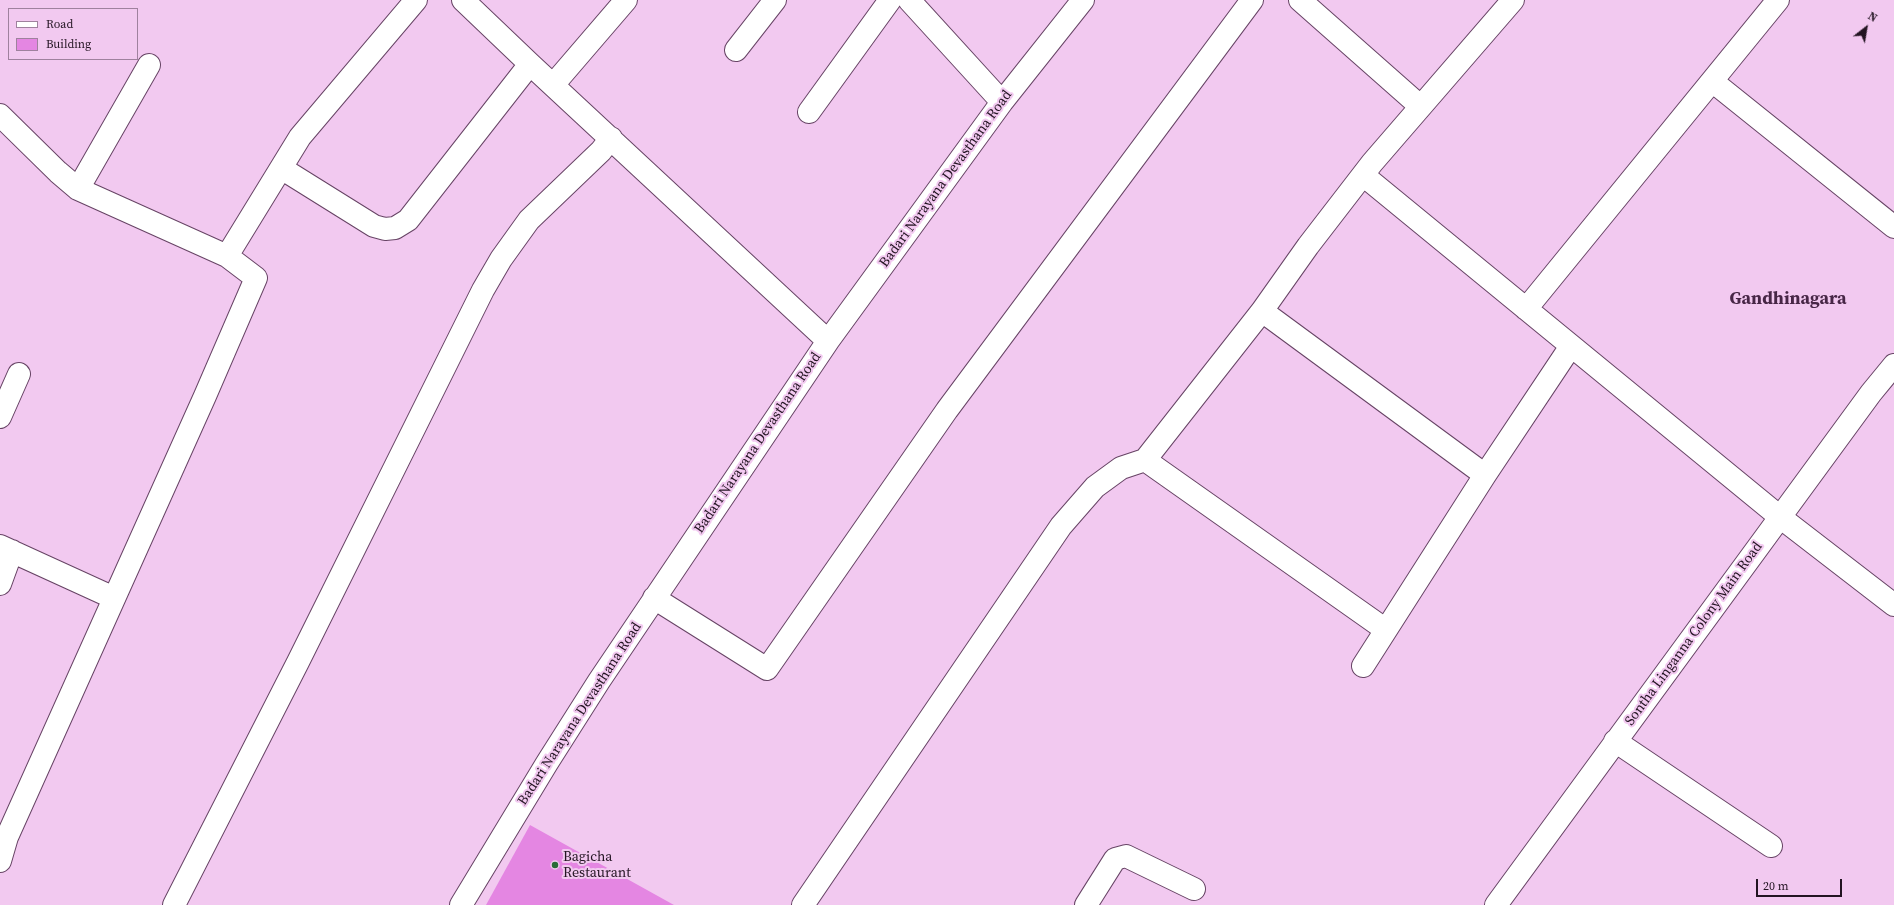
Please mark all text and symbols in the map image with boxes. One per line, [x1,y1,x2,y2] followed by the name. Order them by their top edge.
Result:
[8,8,138,60] legend
[1846,8,1886,48] north arrow
[1865,9,1880,26] text: N
[46,16,73,32] text: Road
[46,36,91,52] text: Building
[876,87,1016,271] street label: Badari Narayana Devasthana Road
[1729,288,1847,310] district label: Gandhinagara
[691,349,825,537] street label: Badari Narayana Devasthana Road
[1622,539,1766,729] street label: Sontha Linganna Colony Main Road
[515,619,645,809] street label: Badari Narayana Devasthana Road
[563,849,631,882] place label: Bagicha Restaurant
[550,860,560,870] marker: Bagicha Restaurant
[1758,871,1844,897] scale bar
[1763,878,1789,894] text: 20 m

